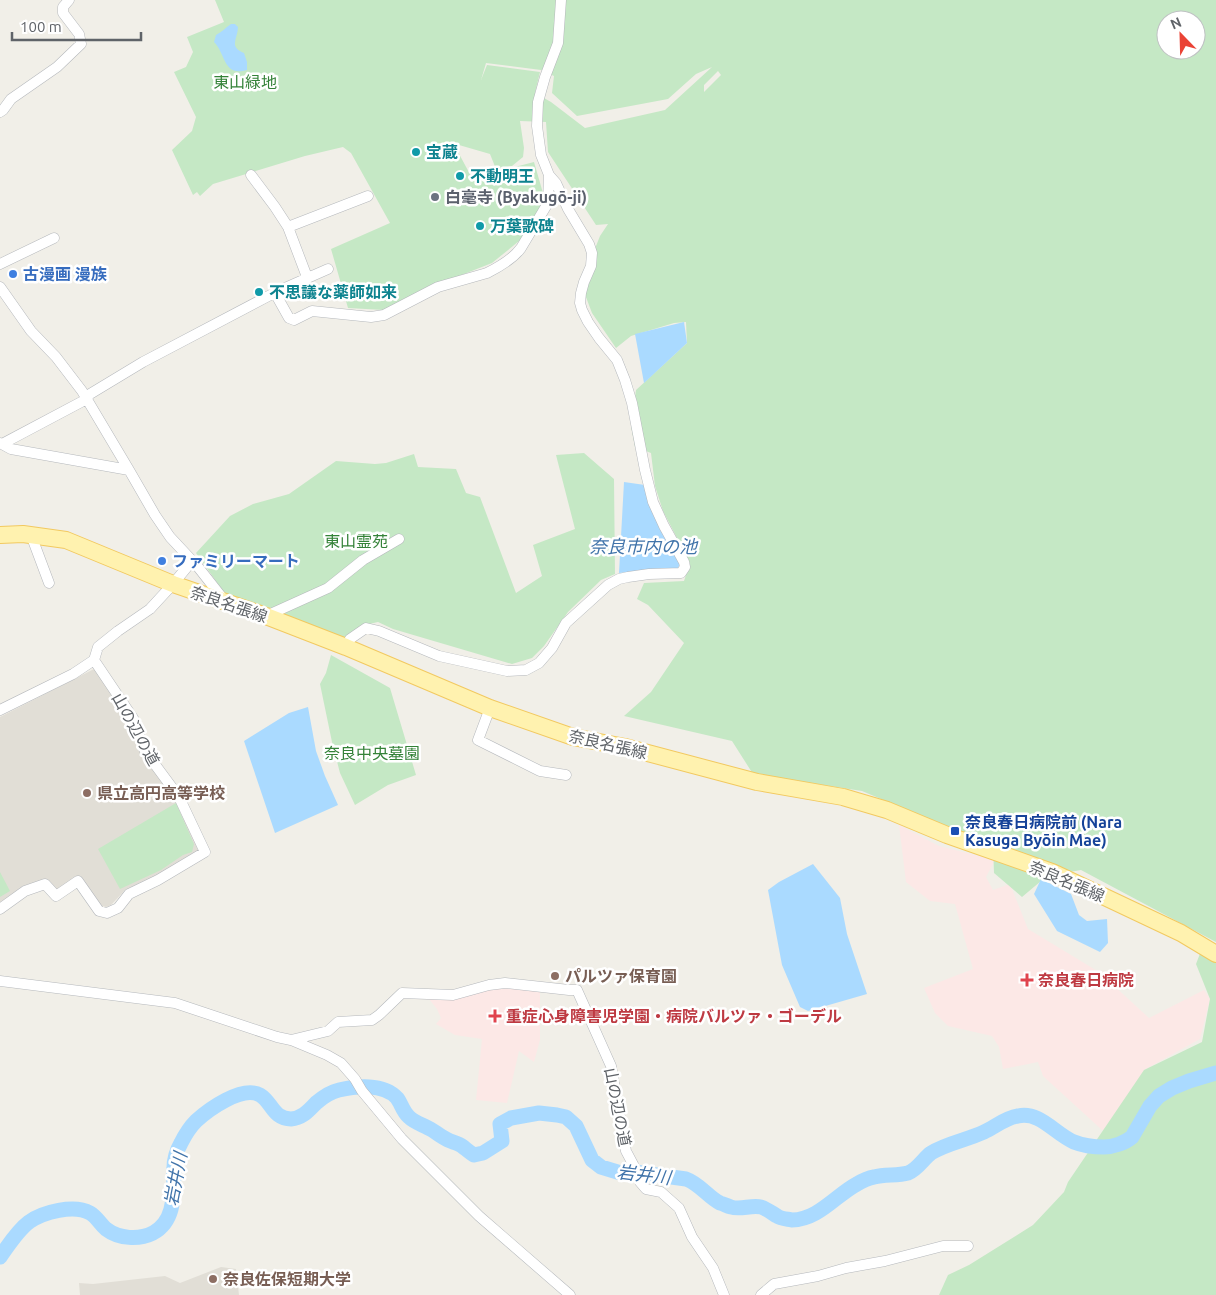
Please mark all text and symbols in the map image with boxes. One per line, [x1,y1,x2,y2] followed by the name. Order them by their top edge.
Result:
[12,10,141,42] scale bar
[1156,10,1206,60] north arrow
[1168,14,1184,32] text: N
[20,18,62,35] text: 100 m
[213,73,277,91] park label: 東山緑地
[426,143,458,161] place label: 宝蔵
[410,146,422,158] marker: 宝蔵
[470,167,534,185] place label: 不動明王
[454,170,466,182] marker: 不動明王
[445,188,587,207] place label: 白毫寺 (Byakugō-ji)
[429,191,441,203] marker: 白毫寺 (Byakugō-ji)
[490,217,554,235] place label: 万葉歌碑
[474,220,486,232] marker: 万葉歌碑
[23,265,107,283] place label: 古漫画 漫族
[7,268,19,280] marker: 古漫画 漫族
[269,283,397,301] place label: 不思議な薬師如来
[253,286,265,298] marker: 不思議な薬師如来
[324,532,388,550] park label: 東山霊苑
[589,536,699,556] water label: 奈良市内の池
[172,552,300,570] place label: ファミリーマート
[156,555,168,567] marker: ファミリーマート
[188,582,270,626] street label: 奈良名張線
[109,690,163,768] street label: 山の辺の道
[567,726,649,762] street label: 奈良名張線
[324,744,420,762] park label: 奈良中央墓園
[97,784,225,802] place label: 県立高円高等学校
[81,787,93,799] marker: 県立高円高等学校
[965,813,1122,850] place label: 奈良春日病院前 (Nara Kasuga Byōin Mae)
[949,825,961,837] marker: 奈良春日病院前 (Nara Kasuga Byōin Mae)
[1027,857,1107,905] street label: 奈良名張線
[565,967,677,985] place label: パルツァ保育園
[549,970,561,982] marker: パルツァ保育園
[1038,971,1134,989] place label: 奈良春日病院
[1020,973,1034,987] marker: 奈良春日病院
[506,1007,842,1025] place label: 重症心身障害児学園・病院バルツァ・ゴーデル
[488,1009,502,1023] marker: 重症心身障害児学園・病院バルツァ・ゴーデル
[602,1066,634,1148] street label: 山の辺の道
[160,1149,190,1207] water label: 岩井川
[616,1161,674,1187] water label: 岩井川
[223,1270,351,1288] place label: 奈良佐保短期大学
[207,1273,219,1285] marker: 奈良佐保短期大学

